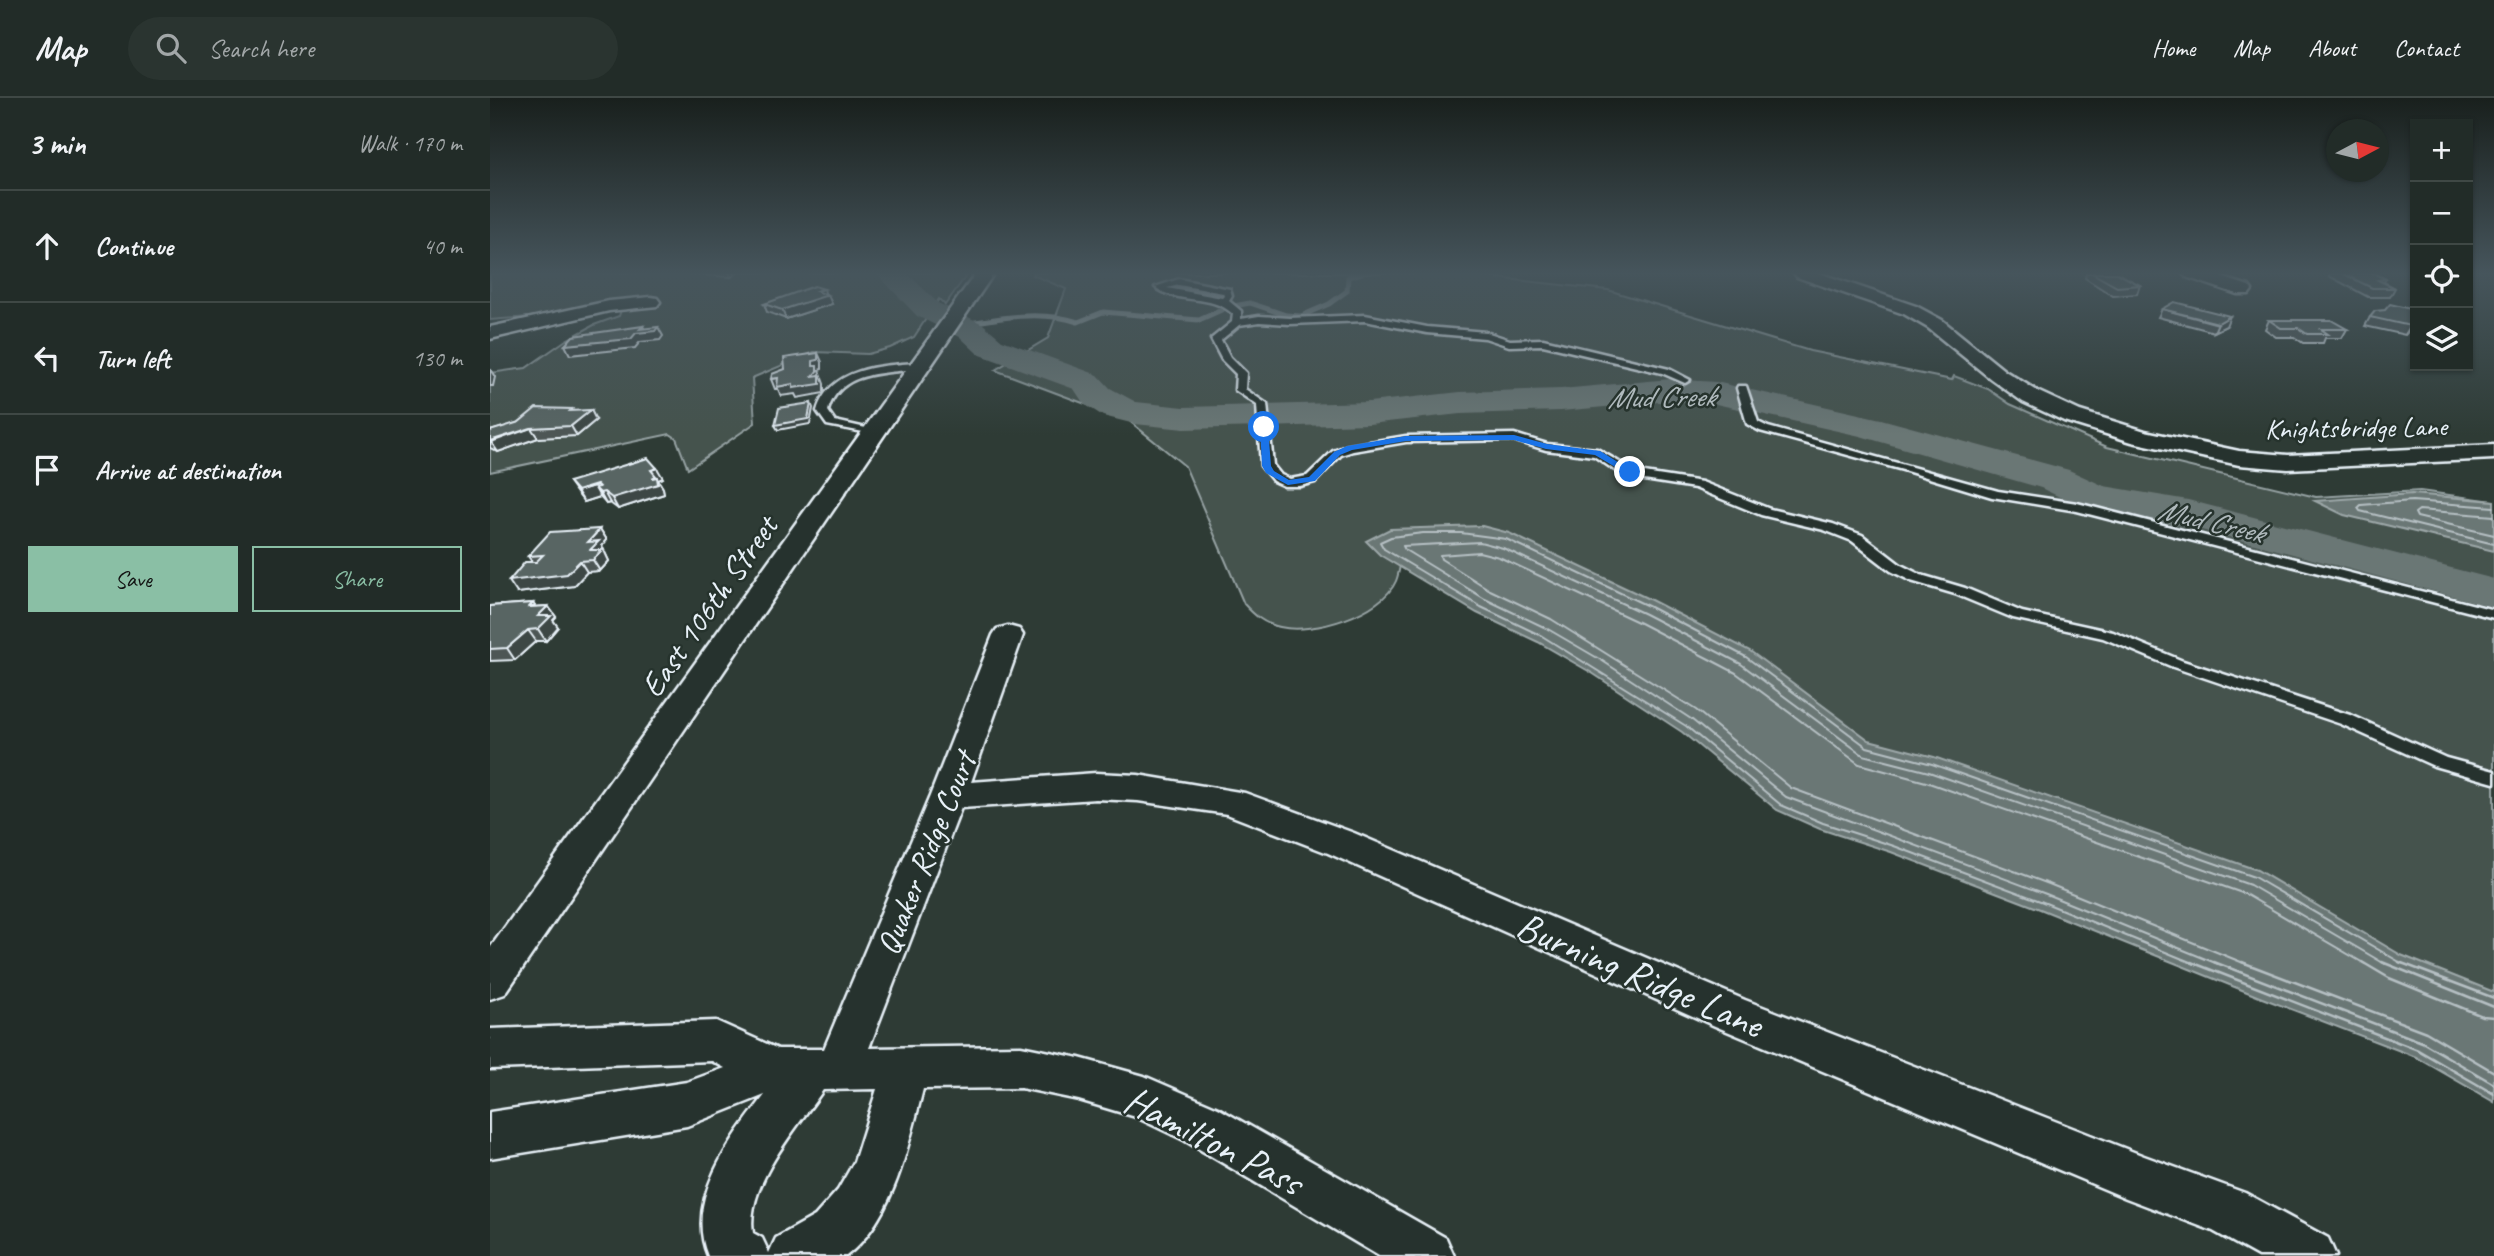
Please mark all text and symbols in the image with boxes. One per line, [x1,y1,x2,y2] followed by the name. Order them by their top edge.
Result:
[128,17,618,80] search box
[35,27,86,69] text: Map
[152,29,190,67] icon: search
[208,32,314,65] text: Search here
[2152,33,2195,63] text: Home
[2233,33,2270,63] text: Map
[2308,33,2356,63] text: About
[2394,33,2459,63] text: Contact
[2326,119,2389,182] north arrow
[2410,119,2473,371] map controls
[2410,119,2473,182] button: +
[28,125,85,163] text: 3 min
[358,129,462,158] text: Walk · 170 m
[2410,182,2473,245] button: −
[28,227,66,265] icon: ahead
[95,230,173,263] text: Continue
[423,232,462,261] text: 40 m
[2410,245,2473,308] button: locate
[2410,308,2473,371] button: layers
[28,339,66,377] icon: left
[95,342,170,375] text: Turn left
[413,344,462,373] text: 130 m
[1607,377,1721,417] water label: Mud Creek
[2265,408,2449,447] street label: Knightsbridge Lane
[1248,411,1279,442] route start
[28,451,66,489] icon: arrive
[95,454,281,487] text: Arrive at destination
[1614,456,1645,487] route end
[2155,490,2273,553] water label: Mud Creek
[631,505,788,705] street label: East 106th Street
[28,546,238,612] button: Save
[252,546,462,612] button: Share
[866,742,987,961] street label: Quaker Ridge Court
[1509,901,1773,1050] street label: Burning Ridge Lane
[1116,1075,1314,1209] street label: Hamilton Pass

